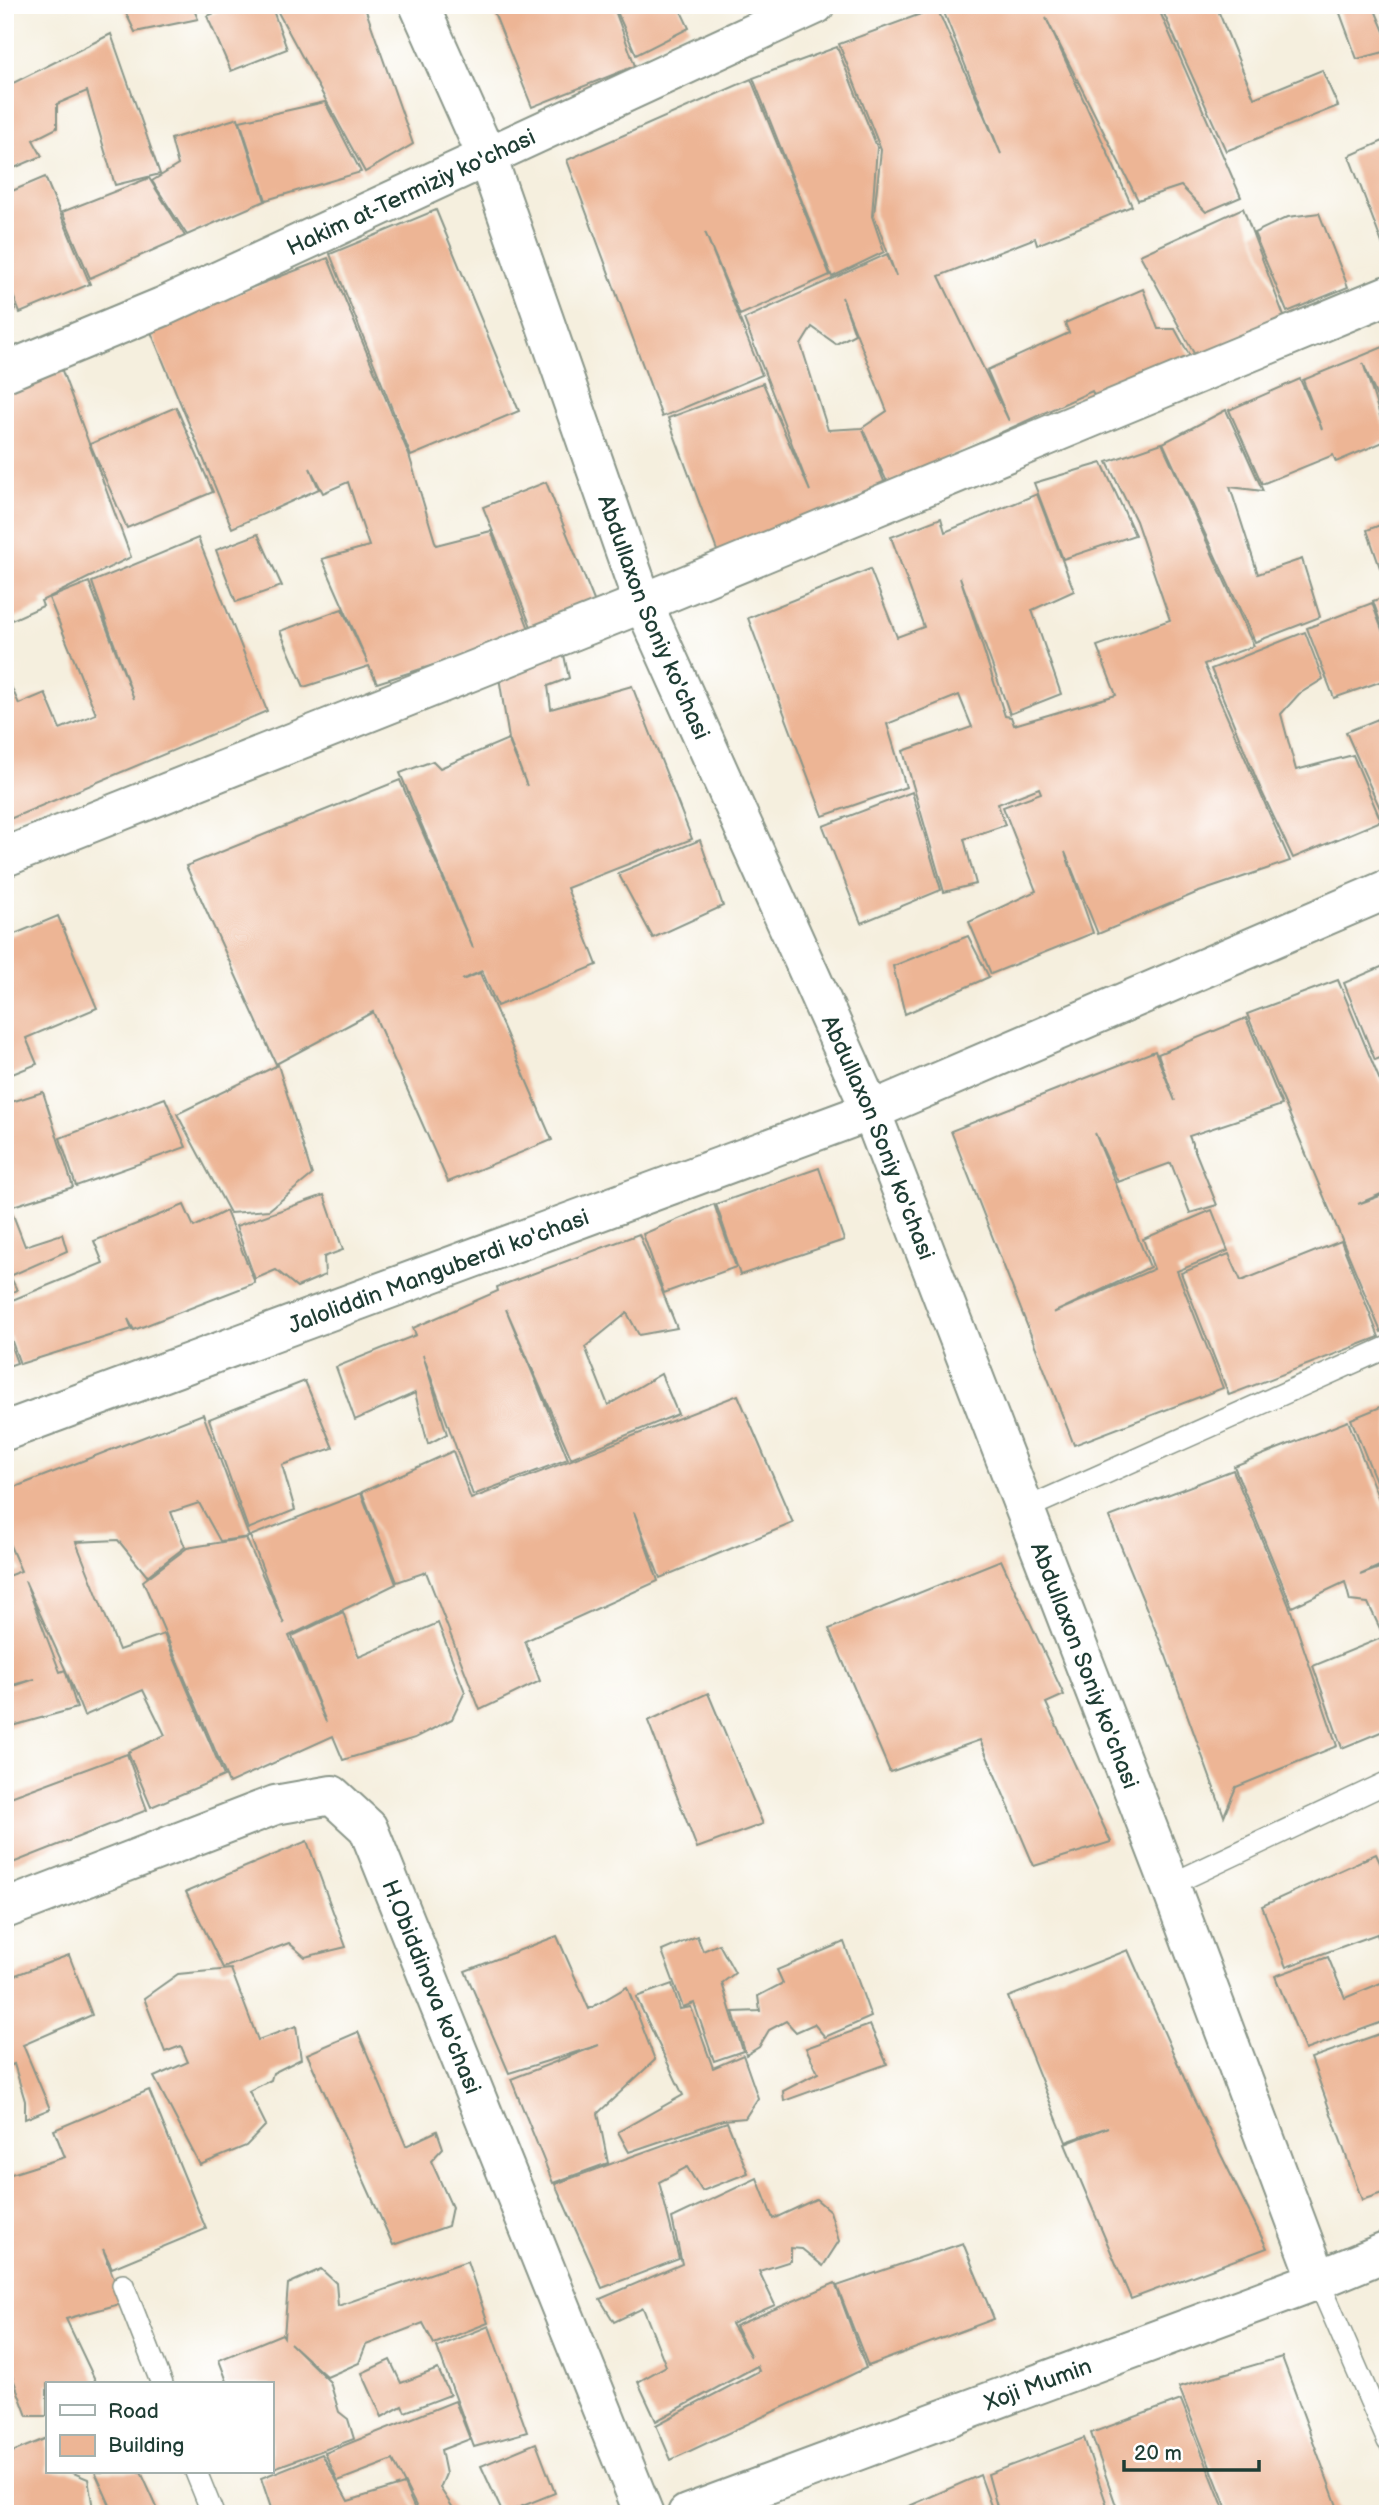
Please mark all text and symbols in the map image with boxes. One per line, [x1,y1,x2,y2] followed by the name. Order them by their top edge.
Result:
[282,123,540,262] street label: Hakim at-Termiziy ko'chasi
[591,491,715,744] street label: Abdullaxon Soniy ko'chasi
[815,1011,940,1264] street label: Abdullaxon Soniy ko'chasi
[284,1203,593,1340] street label: Jaloliddin Manguberdi ko'chasi
[1024,1538,1144,1793] street label: Abdullaxon Soniy ko'chasi
[375,1876,486,2098] street label: H.Obiddinova ko'chasi
[979,2352,1096,2418] street label: Xoji Mumin
[46,2382,273,2474] legend
[108,2399,159,2424] text: Road
[1124,2428,1258,2472] scale bar
[108,2433,184,2458] text: Building
[1134,2441,1182,2466] text: 20 m

